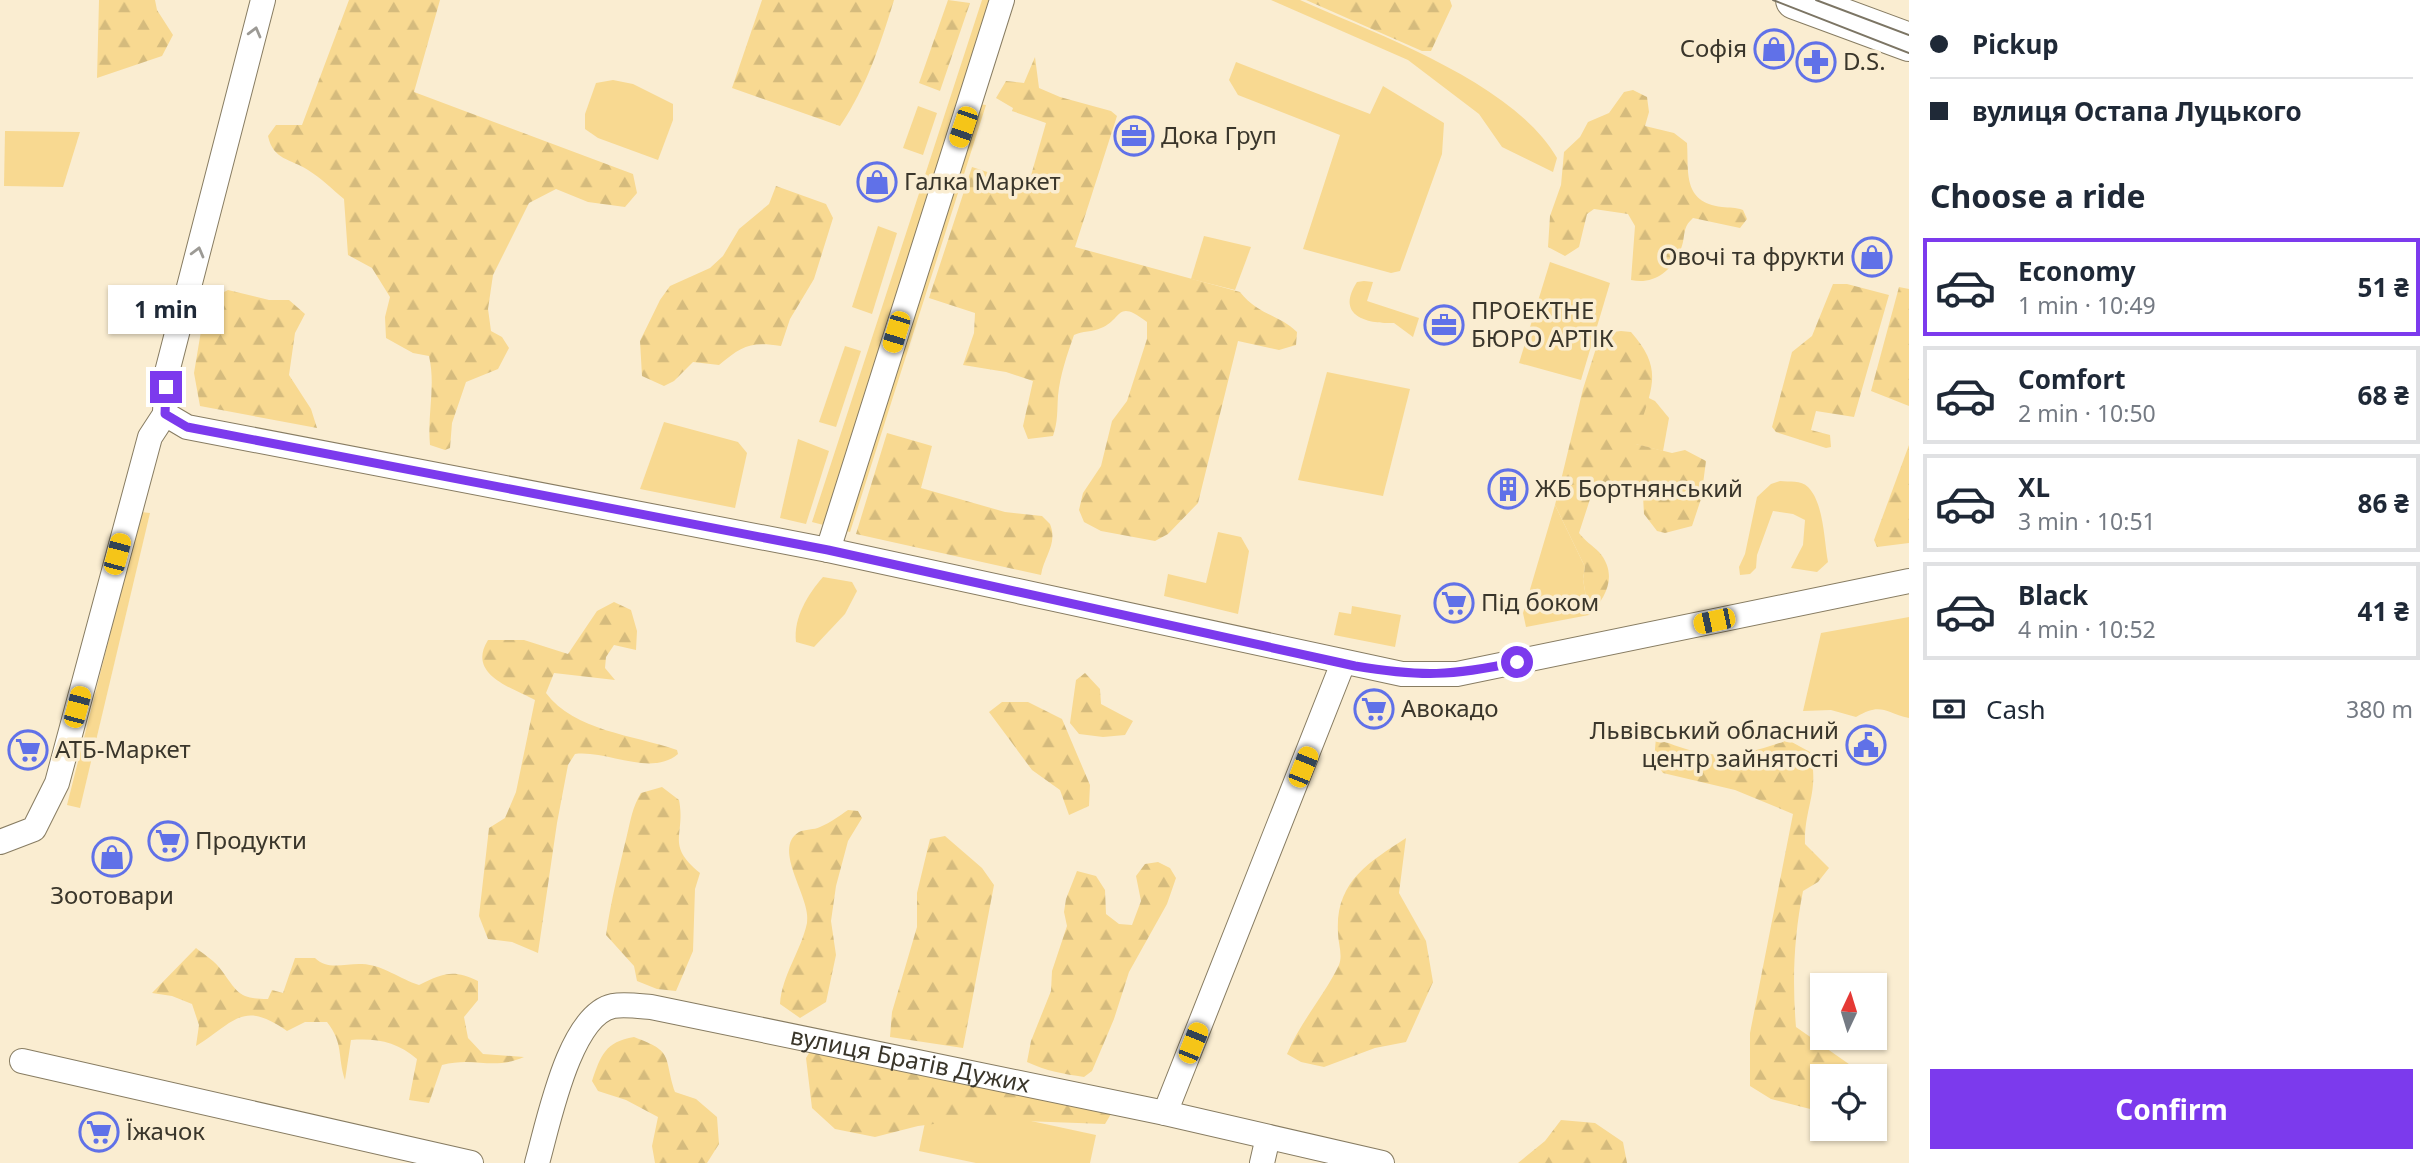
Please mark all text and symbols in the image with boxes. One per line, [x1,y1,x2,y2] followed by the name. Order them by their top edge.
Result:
[247,26,261,38] one-way arrow
[1972,26,2059,62] text: Pickup
[1753,28,1795,70] shop icon: Софія
[1680,31,1747,64] place label: Софія
[1795,41,1837,83] pharmacy icon: D.S.
[1843,44,1886,77] place label: D.S.
[1972,93,2302,129] text: вулиця Остапа Луцького
[947,104,980,150] car
[1113,115,1155,157] office icon: Дока Груп
[1161,118,1277,151] place label: Дока Груп
[856,161,898,203] shop icon: Галка Маркет
[904,164,1061,197] place label: Галка Маркет
[1930,174,2146,217] text: Choose a ride
[1851,236,1893,278] shop icon: Овочі та фрукти
[1659,239,1845,272] place label: Овочі та фрукти
[190,246,204,258] one-way arrow
[2018,253,2136,289] text: Economy
[1934,256,1997,319] icon: car
[2358,269,2409,305] text: 51 ₴
[108,286,224,334] callout: 1 min
[2018,289,2156,321] text: 1 min · 10:49
[134,293,198,325] text: 1 min
[1471,293,1614,354] place label: ПРОЕКТНЕ БЮРО АРТІК
[1423,304,1465,346] office icon: ПРОЕКТНЕ БЮРО АРТІК
[880,309,913,355] car
[2018,361,2126,397] text: Comfort
[1934,364,1997,427] icon: car
[150,371,182,403] route end
[2358,377,2409,413] text: 68 ₴
[2018,397,2156,429] text: 2 min · 10:50
[1487,468,1529,510] building icon: ЖБ Бортнянський
[2018,469,2050,505] text: XL
[1535,471,1743,504] place label: ЖБ Бортнянський
[1934,472,1997,535] icon: car
[2358,485,2409,521] text: 86 ₴
[2018,505,2156,537] text: 3 min · 10:51
[102,531,133,577] car
[2018,577,2088,613] text: Black
[1934,580,1997,643] icon: car
[1433,582,1475,624] supermarket icon: Під боком
[1481,585,1599,618] place label: Під боком
[2358,593,2409,629] text: 41 ₴
[1692,606,1737,636] car
[2018,613,2156,645] text: 4 min · 10:52
[1501,646,1533,678] route start
[62,684,93,730] car
[1353,688,1395,730] supermarket icon: Авокадо
[1930,690,1968,728] icon: cash
[1401,691,1499,724] place label: Авокадо
[1986,691,2046,727] text: Cash
[2346,693,2413,725] text: 380 m
[1590,713,1839,774] place label: Львівський обласний центр зайнятості
[1845,724,1887,766] public building icon: Львівський обласний центр зайнятості
[7,729,49,771] supermarket icon: АТБ-Маркет
[55,732,191,765] place label: АТБ-Маркет
[1286,744,1321,790] car
[147,820,189,862] supermarket icon: Продукти
[195,823,307,856] place label: Продукти
[91,836,133,878] shop icon: Зоотовари
[50,878,174,911] place label: Зоотовари
[1810,973,1886,1050] north arrow
[1810,973,1887,1141] map controls
[788,1018,1034,1100] street label: вулиця Братів Дужих
[1176,1020,1211,1066] car
[1810,1064,1887,1141] button: locate
[1930,1069,2413,1149] button: Confirm
[78,1111,120,1153] supermarket icon: Їжачок
[126,1114,205,1147] place label: Їжачок

